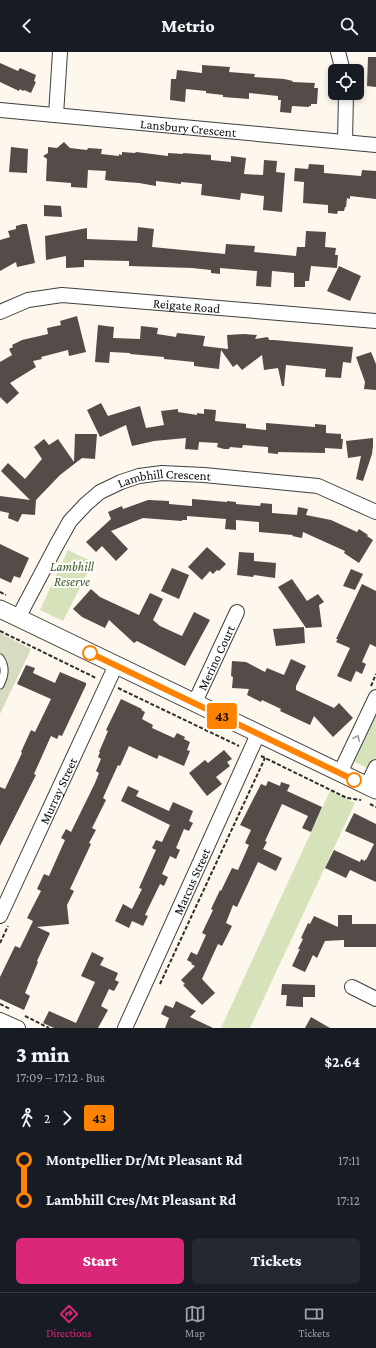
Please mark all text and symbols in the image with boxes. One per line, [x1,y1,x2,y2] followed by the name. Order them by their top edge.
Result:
[16,15,38,37] icon: back
[338,15,360,37] icon: search
[161,16,215,36] text: Metrio
[328,64,364,100] map controls
[328,64,364,100] button: locate
[139,116,238,140] street label: Lansbury Crescent
[153,295,221,316] street label: Reigate Road
[115,465,212,490] street label: Lambhill Crescent
[50,559,95,589] park label: Lambhill Reserve
[194,622,238,693] street label: Merino Court
[82,645,98,661] unlabelled marker
[204,703,240,729] line badge: 43
[215,708,229,724] text: 43
[352,735,360,742] one-way arrow
[36,754,80,826] street label: Murray Street
[346,772,362,788] unlabelled marker
[170,845,213,917] street label: Marcus Street
[16,1042,70,1067] text: 3 min
[325,1054,360,1070] text: $2.64
[16,1070,105,1085] text: 17:09 – 17:12 · Bus
[16,1107,38,1129] icon: walk
[56,1107,78,1129] icon: forward
[92,1110,106,1126] text: 43
[44,1111,50,1126] text: 2
[46,1152,243,1168] text: Montpellier Dr/Mt Pleasant Rd
[338,1153,360,1168] text: 17:11
[46,1192,236,1208] text: Lambhill Cres/Mt Pleasant Rd
[336,1193,360,1208] text: 17:12
[16,1238,184,1284] button: Start
[192,1238,360,1284] button: Tickets
[46,1303,92,1339] tab: Directions
[184,1303,206,1339] tab: Map
[299,1303,330,1339] tab: Tickets

